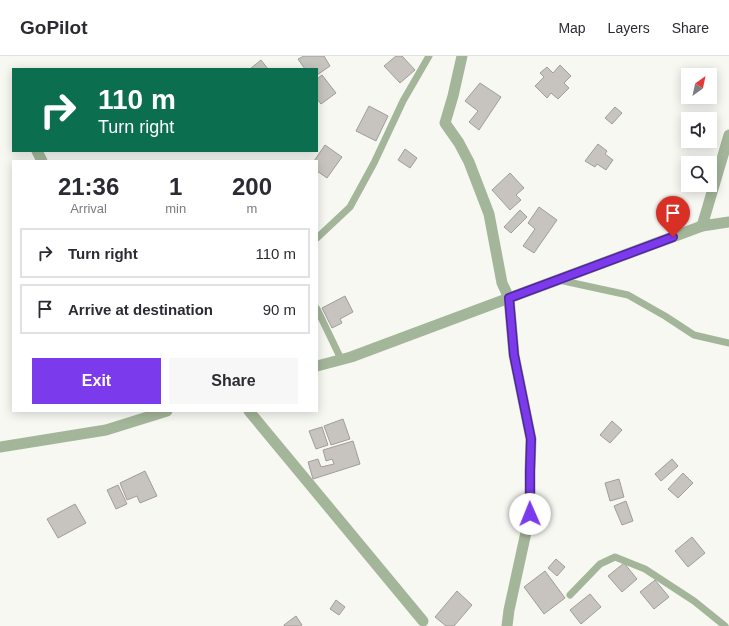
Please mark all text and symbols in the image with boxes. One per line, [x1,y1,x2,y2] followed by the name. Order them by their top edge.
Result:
[20,17,88,38] text: GoPilot
[558,20,586,36] text: Map
[608,20,650,36] text: Layers
[672,20,709,36] text: Share
[681,68,717,104] north arrow
[681,68,717,192] map controls
[32,84,84,136] icon: right
[98,84,176,115] text: 110 m
[681,112,717,148] button: sound
[98,117,174,137] text: Turn right
[681,156,717,192] button: search
[58,173,119,200] text: 21:36
[169,173,182,200] text: 1
[232,173,272,200] text: 200
[656,196,690,237] pin
[70,201,107,216] text: Arrival
[165,201,186,216] text: min
[247,201,257,216] text: m
[662,202,684,224] icon: arrive
[34,242,56,264] icon: right
[68,245,138,262] text: Turn right
[255,245,296,262] text: 110 m
[34,298,56,320] icon: arrive
[68,301,213,318] text: Arrive at destination
[263,301,296,318] text: 90 m
[32,358,161,404] button: Exit
[169,358,298,404] button: Share
[509,493,551,535] position arrow

